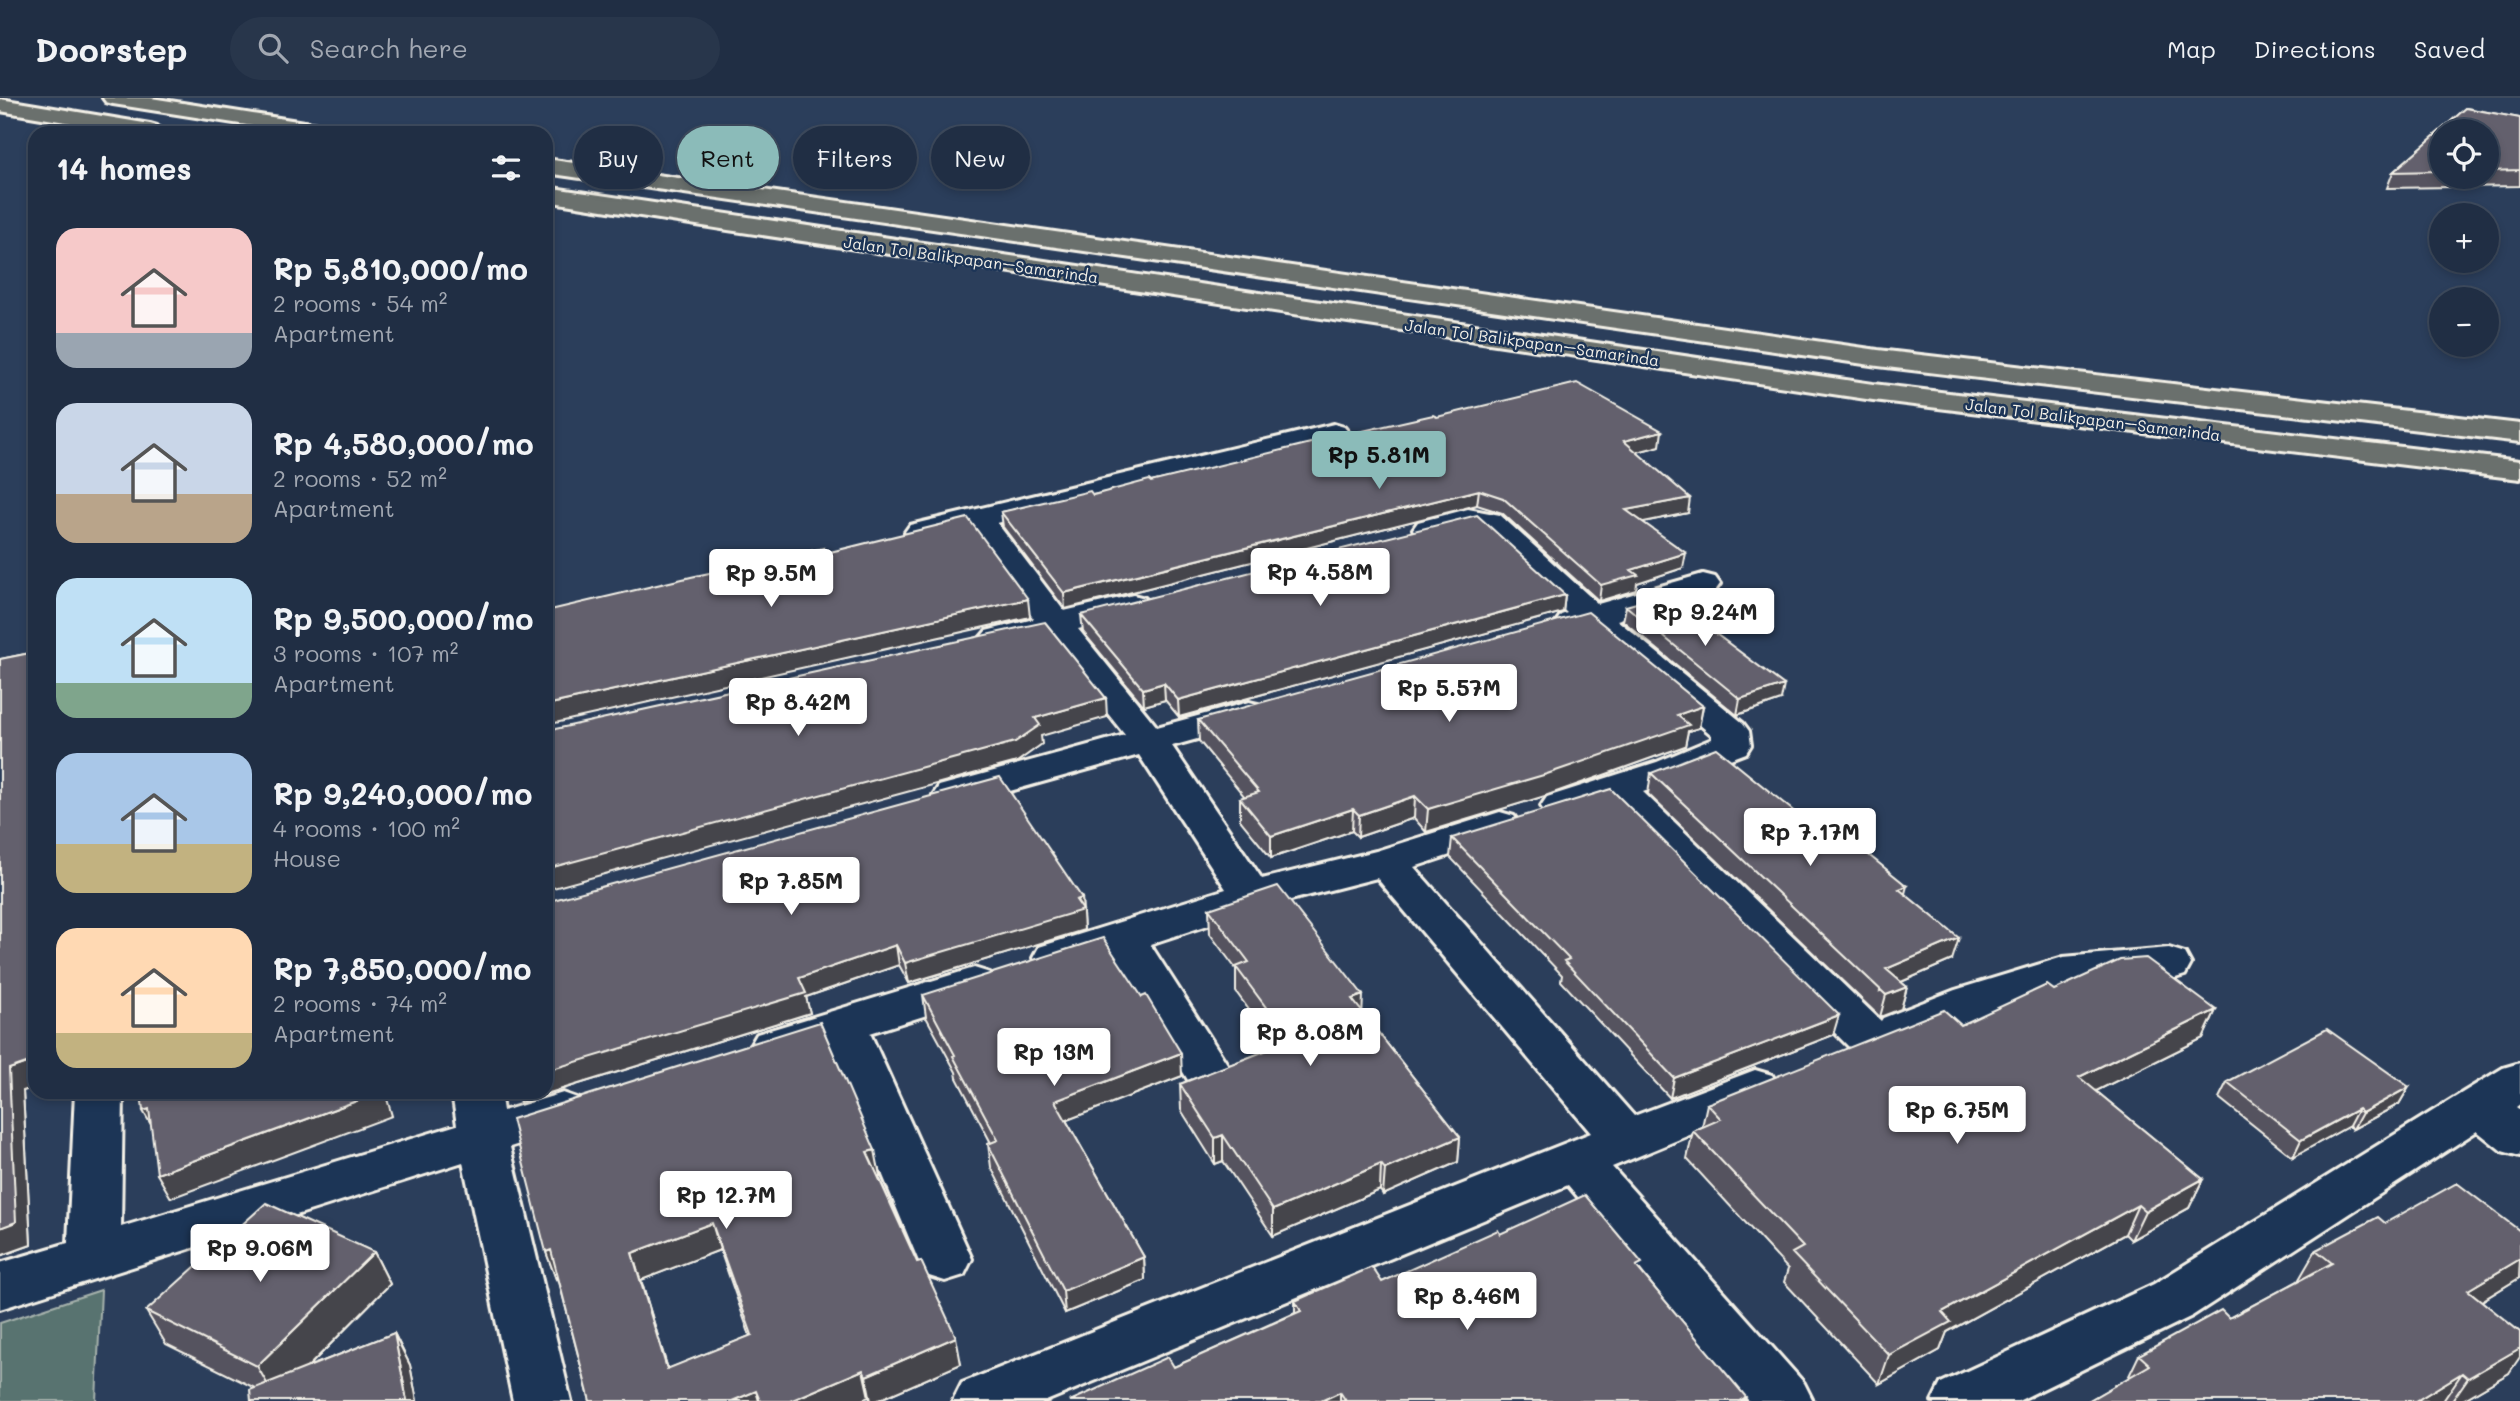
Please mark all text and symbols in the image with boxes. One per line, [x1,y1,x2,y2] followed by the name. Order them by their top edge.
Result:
[230,17,720,80] search box
[35,27,188,70] text: Doorstep
[254,29,292,67] icon: search
[310,31,468,65] text: Search here
[2167,33,2216,64] text: Map
[2254,33,2376,64] text: Directions
[2414,33,2485,64] text: Saved
[2429,119,2499,357] map controls
[2429,119,2499,189] button: locate
[574,126,663,189] chip: Buy
[677,126,779,189] chip: Rent
[793,126,917,189] chip: Filters
[931,126,1030,189] chip: New
[56,148,192,188] text: 14 homes
[487,149,525,187] icon: filters
[2429,203,2499,273] button: +
[842,231,1100,287] street label: Jalan Tol Balikpapan–Samarinda
[273,248,528,288] text: Rp 5,810,000/mo
[112,256,196,340] icon: home
[2429,287,2499,357] button: −
[273,288,448,318] text: 2 rooms · 54 m²
[1403,314,1661,370] street label: Jalan Tol Balikpapan–Samarinda
[273,318,395,348] text: Apartment
[1964,393,2222,445] street label: Jalan Tol Balikpapan–Samarinda
[273,423,534,463] text: Rp 4,580,000/mo
[112,431,196,515] icon: home
[1307,432,1451,491] pin: Rp 5.81M
[1328,439,1430,469] text: Rp 5.81M
[273,463,447,493] text: 2 rooms · 52 m²
[273,493,395,523] text: Apartment
[1248,548,1392,608] pin: Rp 4.58M
[706,550,836,609] pin: Rp 9.5M
[1267,556,1373,586] text: Rp 4.58M
[725,557,817,587] text: Rp 9.5M
[1633,588,1777,648] pin: Rp 9.24M
[1652,596,1758,626] text: Rp 9.24M
[273,598,533,638] text: Rp 9,500,000/mo
[112,606,196,690] icon: home
[273,638,459,668] text: 3 rooms · 107 m²
[1377,664,1521,724] pin: Rp 5.57M
[273,668,395,698] text: Apartment
[1397,672,1501,702] text: Rp 5.57M
[726,678,870,738] pin: Rp 8.42M
[745,686,851,716] text: Rp 8.42M
[273,773,532,813] text: Rp 9,240,000/mo
[112,781,196,865] icon: home
[1738,808,1882,868] pin: Rp 7.17M
[273,813,460,843] text: 4 rooms · 100 m²
[1760,816,1860,846] text: Rp 7.17M
[273,843,341,873] text: House
[719,858,863,917] pin: Rp 7.85M
[739,865,843,895] text: Rp 7.85M
[273,948,531,988] text: Rp 7,850,000/mo
[112,956,196,1040] icon: home
[273,988,447,1018] text: 2 rooms · 74 m²
[1238,1009,1382,1068] pin: Rp 8.08M
[1256,1016,1364,1046] text: Rp 8.08M
[273,1018,395,1048] text: Apartment
[997,1028,1111,1088] pin: Rp 13M
[1013,1036,1095,1066] text: Rp 13M
[1885,1086,2029,1146] pin: Rp 6.75M
[1905,1094,2009,1124] text: Rp 6.75M
[654,1172,798,1231] pin: Rp 12.7M
[676,1179,776,1209] text: Rp 12.7M
[188,1224,332,1284] pin: Rp 9.06M
[207,1232,313,1262] text: Rp 9.06M
[1395,1272,1539,1332] pin: Rp 8.46M
[1413,1280,1521,1310] text: Rp 8.46M

